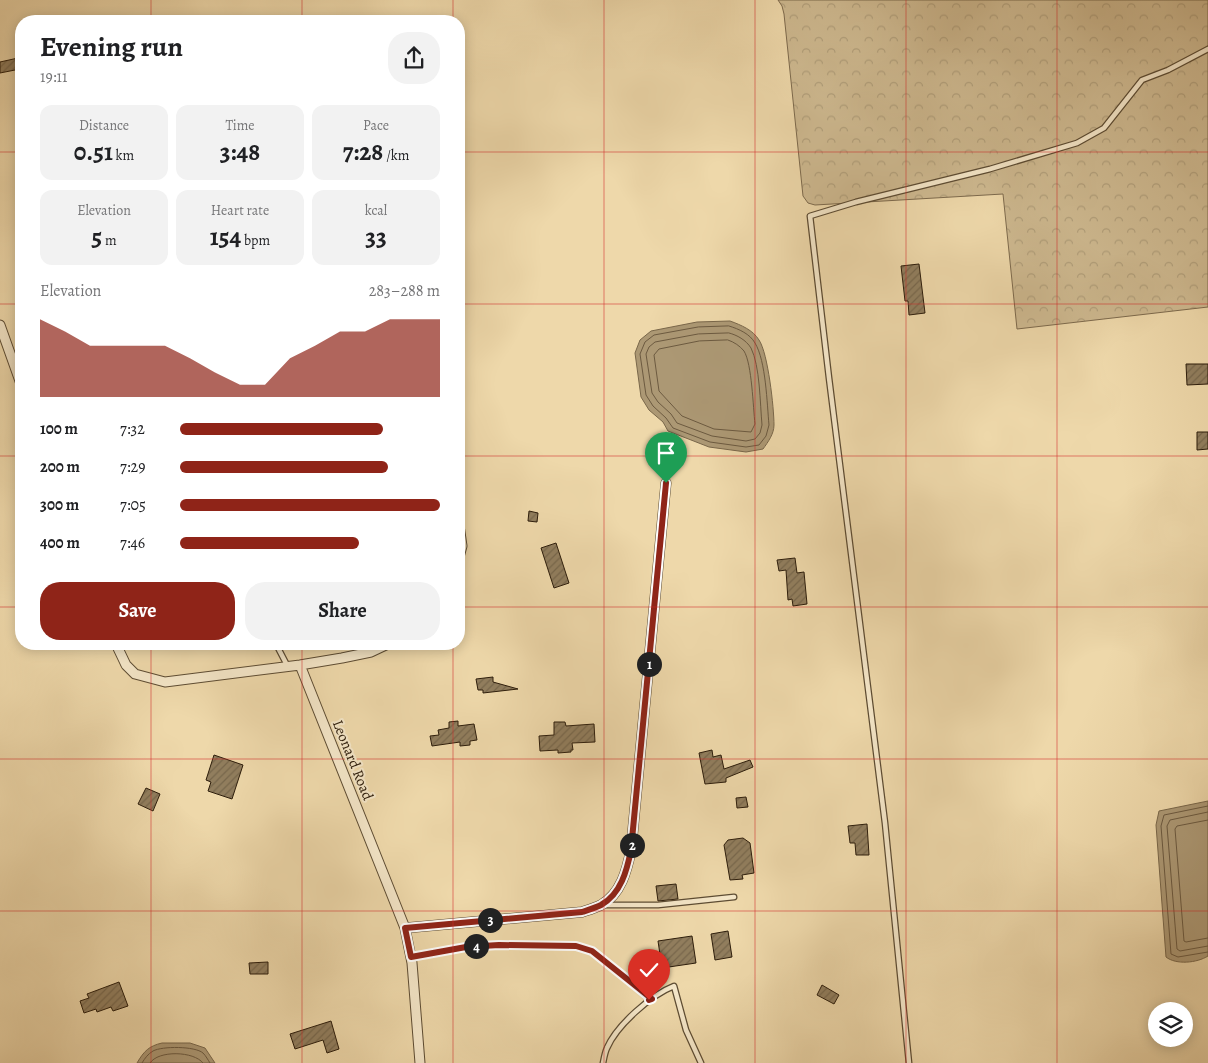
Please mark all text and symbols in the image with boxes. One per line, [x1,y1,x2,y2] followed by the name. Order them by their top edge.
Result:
[40,28,183,66] text: Evening run
[388,32,440,84] button: share
[40,66,68,88] text: 19:11
[79,116,129,135] text: Distance
[225,116,255,135] text: Time
[363,116,389,135] text: Pace
[74,135,113,169] text: 0.51
[220,135,260,169] text: 3:48
[343,135,383,169] text: 7:28
[113,146,134,165] text: km
[383,146,409,165] text: /km
[77,201,131,220] text: Elevation
[211,201,269,220] text: Heart rate
[365,201,387,220] text: kcal
[91,220,102,254] text: 5
[210,220,241,254] text: 154
[365,220,387,254] text: 33
[102,231,117,250] text: m
[241,231,270,250] text: bpm
[40,280,101,302] text: Elevation
[369,280,440,302] text: 283–288 m
[40,418,78,440] text: 100 m
[120,418,145,440] text: 7:32
[645,432,687,483] pin
[652,439,680,467] icon: arrive
[40,456,80,478] text: 200 m
[120,456,145,478] text: 7:29
[40,494,79,516] text: 300 m
[120,494,146,516] text: 7:05
[40,532,80,554] text: 400 m
[120,532,145,554] text: 7:46
[40,582,235,640] button: Save
[245,582,440,640] button: Share
[636,652,662,676] pin: 1
[647,655,652,674] text: 1
[328,717,379,804] street label: Leonard Road
[620,832,644,858] pin: 2
[629,836,636,855] text: 2
[478,908,502,932] pin: 3
[487,911,494,930] text: 3
[464,934,488,958] pin: 4
[473,937,480,956] text: 4
[628,949,670,1000] pin
[635,956,663,984] icon: check
[1148,1002,1193,1047] map controls
[1148,1002,1193,1047] button: layers

